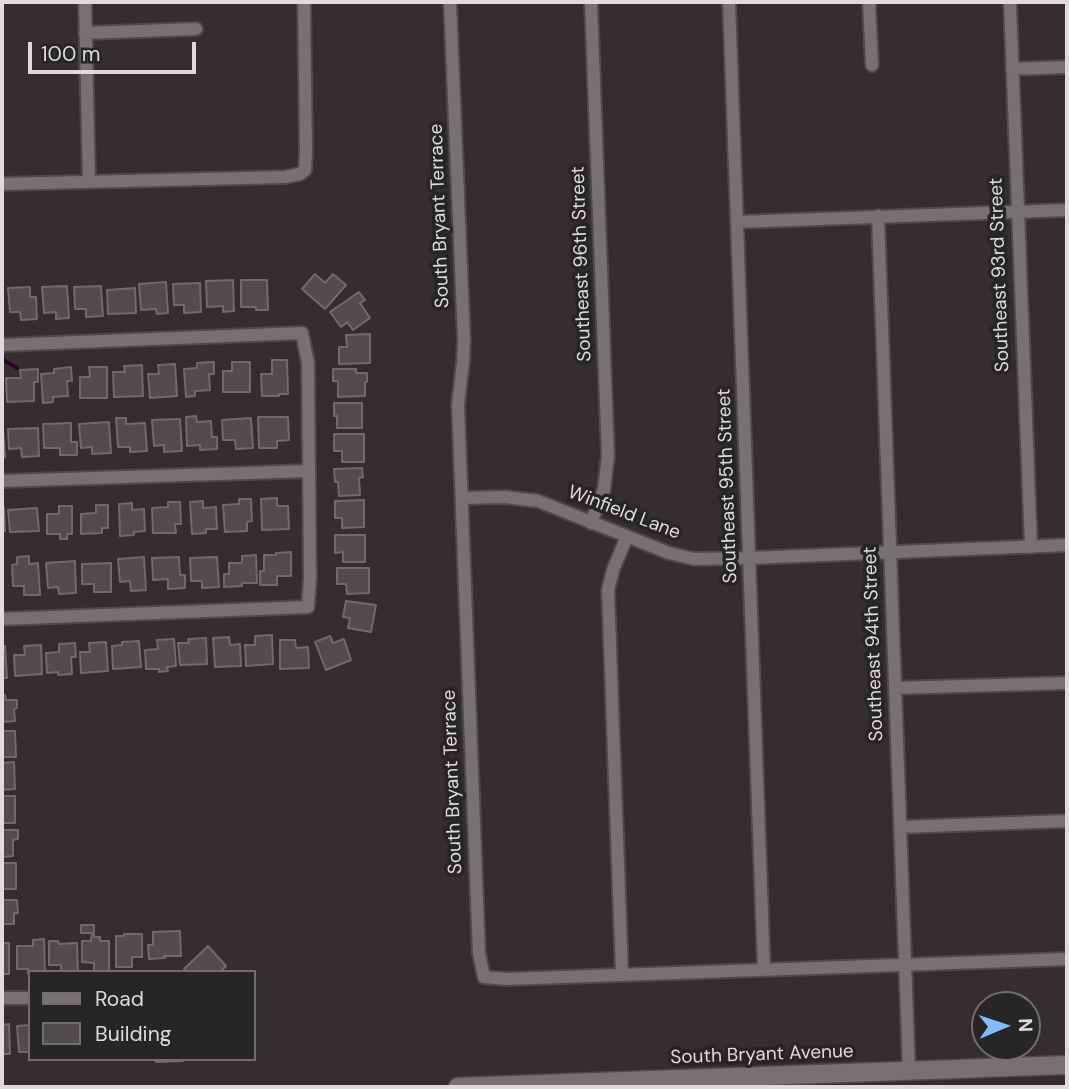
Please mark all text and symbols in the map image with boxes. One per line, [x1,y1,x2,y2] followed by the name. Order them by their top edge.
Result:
[32,28,200,72] scale bar
[41,40,101,68] text: 100 m
[425,123,455,309] street label: South Bryant Terrace
[567,166,597,362] street label: Southeast 96th Street
[985,177,1015,373] street label: Southeast 93rd Street
[713,388,743,584] street label: Southeast 95th Street
[565,481,683,545] street label: Winfield Lane
[859,546,889,742] street label: Southeast 94th Street
[438,689,468,875] street label: South Bryant Terrace
[28,970,256,1061] legend
[95,985,144,1013] text: Road
[971,991,1041,1061] north arrow
[1013,1018,1038,1033] text: N
[95,1020,171,1048] text: Building
[670,1040,854,1070] street label: South Bryant Avenue

